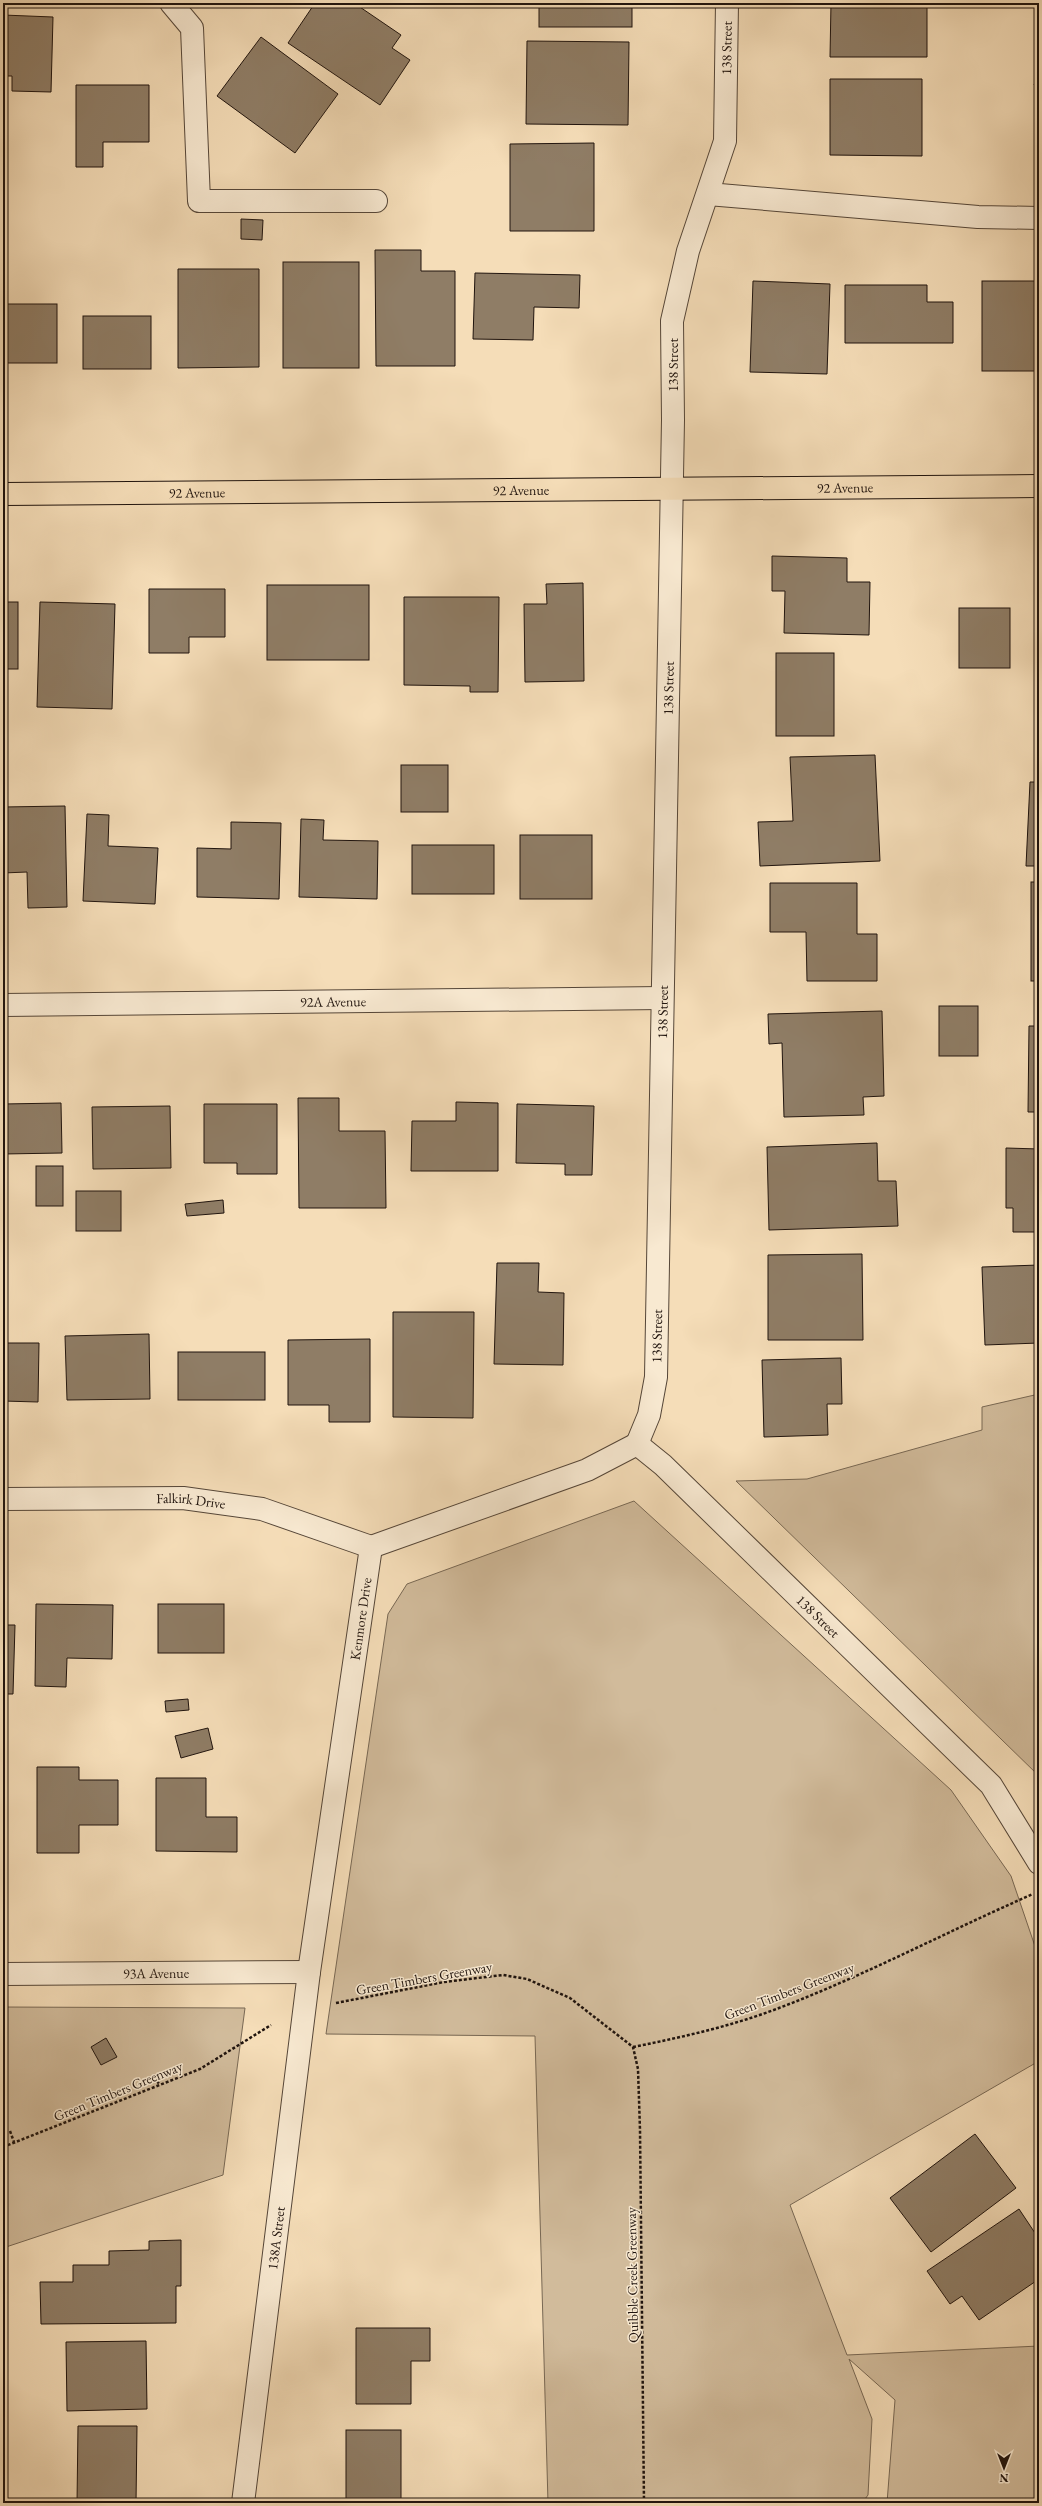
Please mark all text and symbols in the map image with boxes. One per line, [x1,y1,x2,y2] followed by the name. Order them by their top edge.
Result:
[717,20,736,75] street label: 138 Street
[664,338,682,392] street label: 138 Street
[817,478,874,497] street label: 92 Avenue
[493,481,550,499] street label: 92 Avenue
[169,483,226,502] street label: 92 Avenue
[659,660,678,715] street label: 138 Street
[653,984,672,1039] street label: 138 Street
[300,992,367,1011] street label: 92A Avenue
[647,1308,666,1363] street label: 138 Street
[156,1489,227,1513] street label: Falkirk Drive
[346,1576,376,1661] street label: Kenmore Drive
[792,1591,844,1642] street label: 138 Street
[355,1957,494,1999] street label: Green Timbers Greenway
[721,1958,857,2024] street label: Green Timbers Greenway
[123,1964,190,1982] street label: 93A Avenue
[51,2057,186,2125] street label: Green Timbers Greenway
[263,2205,289,2271] street label: 138A Street
[622,2206,642,2343] street label: Quibble Creek Greenway
[984,2448,1024,2488] north arrow
[999,2471,1008,2485] text: N

